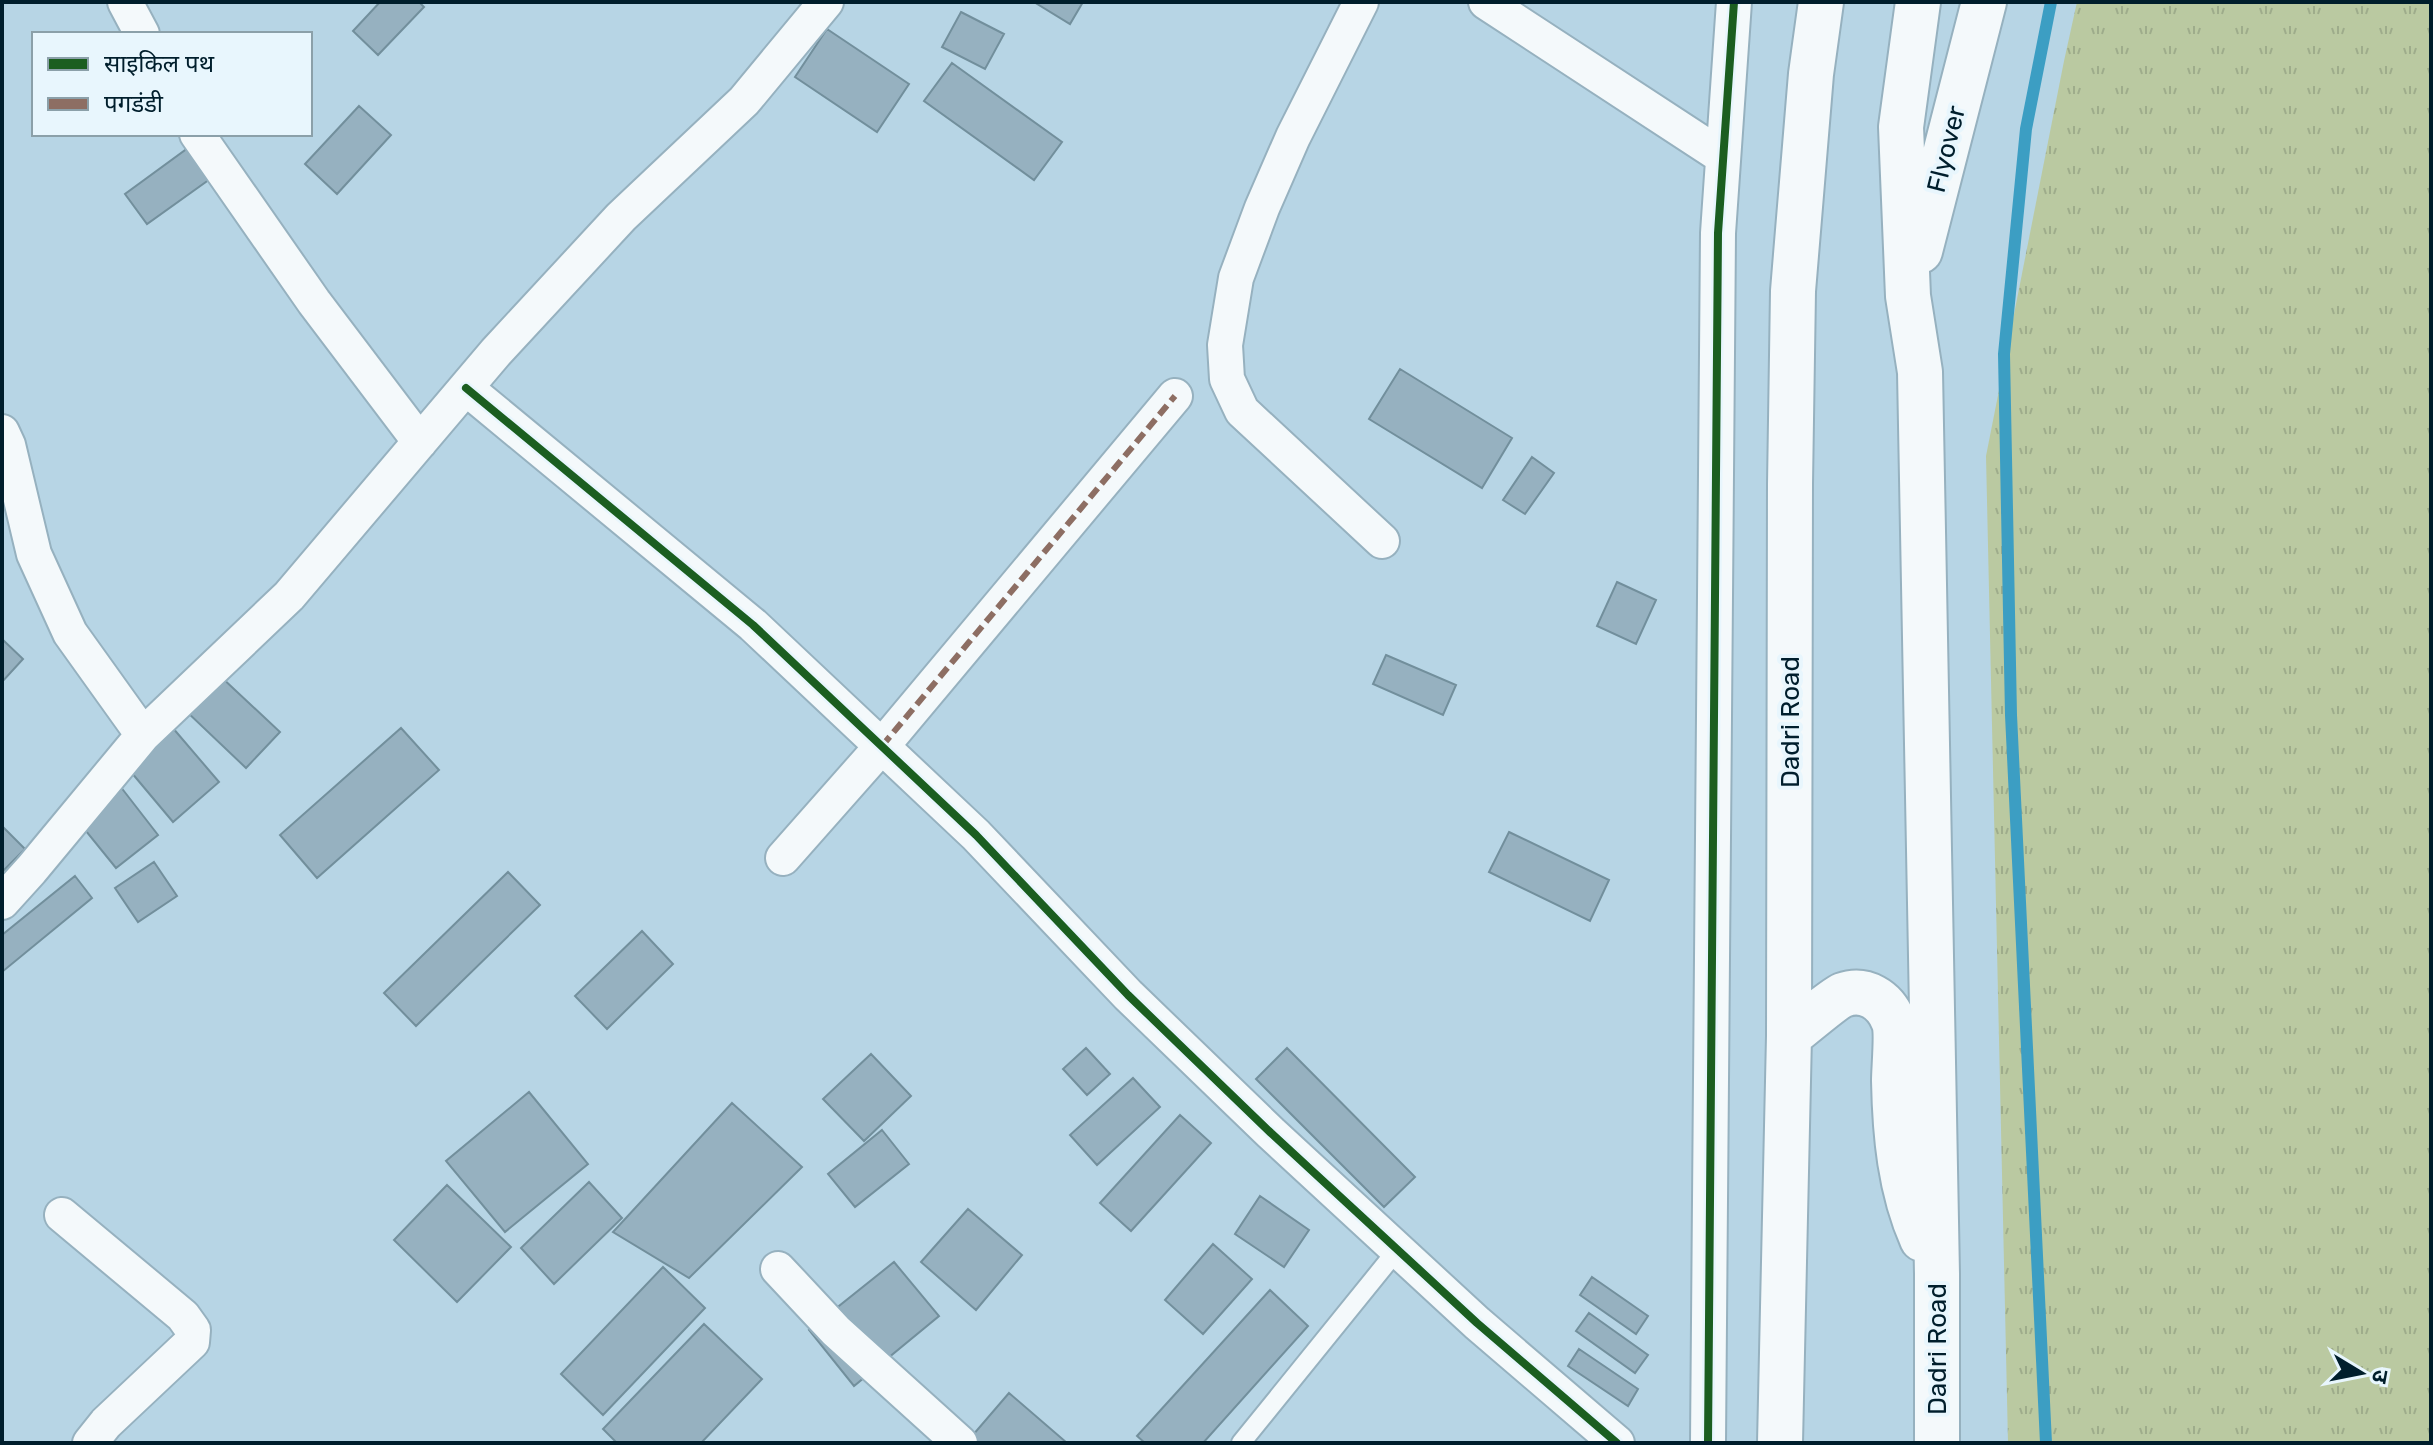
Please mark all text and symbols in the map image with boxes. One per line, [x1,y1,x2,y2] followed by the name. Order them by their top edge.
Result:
[32,32,312,136] legend
[104,50,215,78] text: साइकिल पथ
[104,90,164,118] text: पगडंडी
[1921,102,1972,196] street label: Flyover
[1775,656,1806,788] street label: Dadri Road
[1922,1283,1953,1415] street label: Dadri Road
[2321,1333,2401,1413] north arrow
[2366,1368,2395,1386] text: उ

